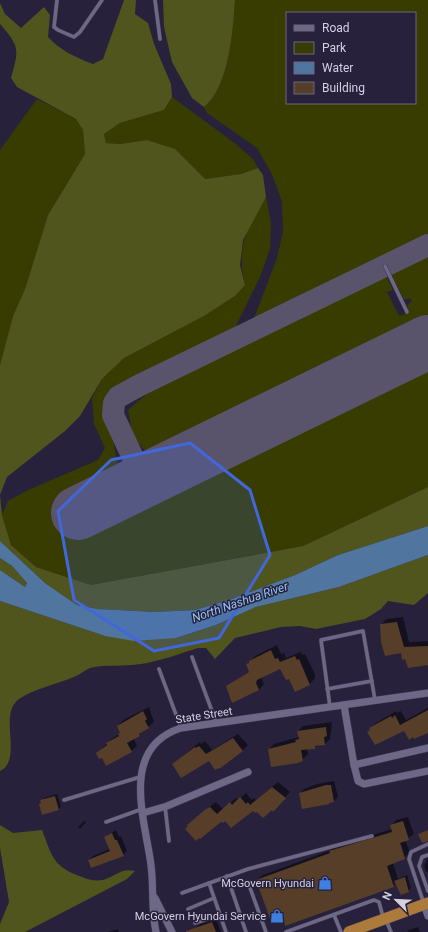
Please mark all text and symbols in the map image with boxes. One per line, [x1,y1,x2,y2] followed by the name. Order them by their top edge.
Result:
[286,12,416,104] legend
[322,21,350,35] text: Road
[322,41,347,55] text: Park
[322,61,353,75] text: Water
[322,81,365,95] text: Building
[190,579,291,625] water label: North Nashua River
[175,705,234,726] street label: State Street
[317,875,333,891] shop icon: McGovern Hyundai
[221,877,314,890] place label: McGovern Hyundai
[376,880,416,920] north arrow
[380,890,395,902] text: N
[269,908,285,924] shop icon: McGovern Hyundai Service
[135,910,266,923] place label: McGovern Hyundai Service

